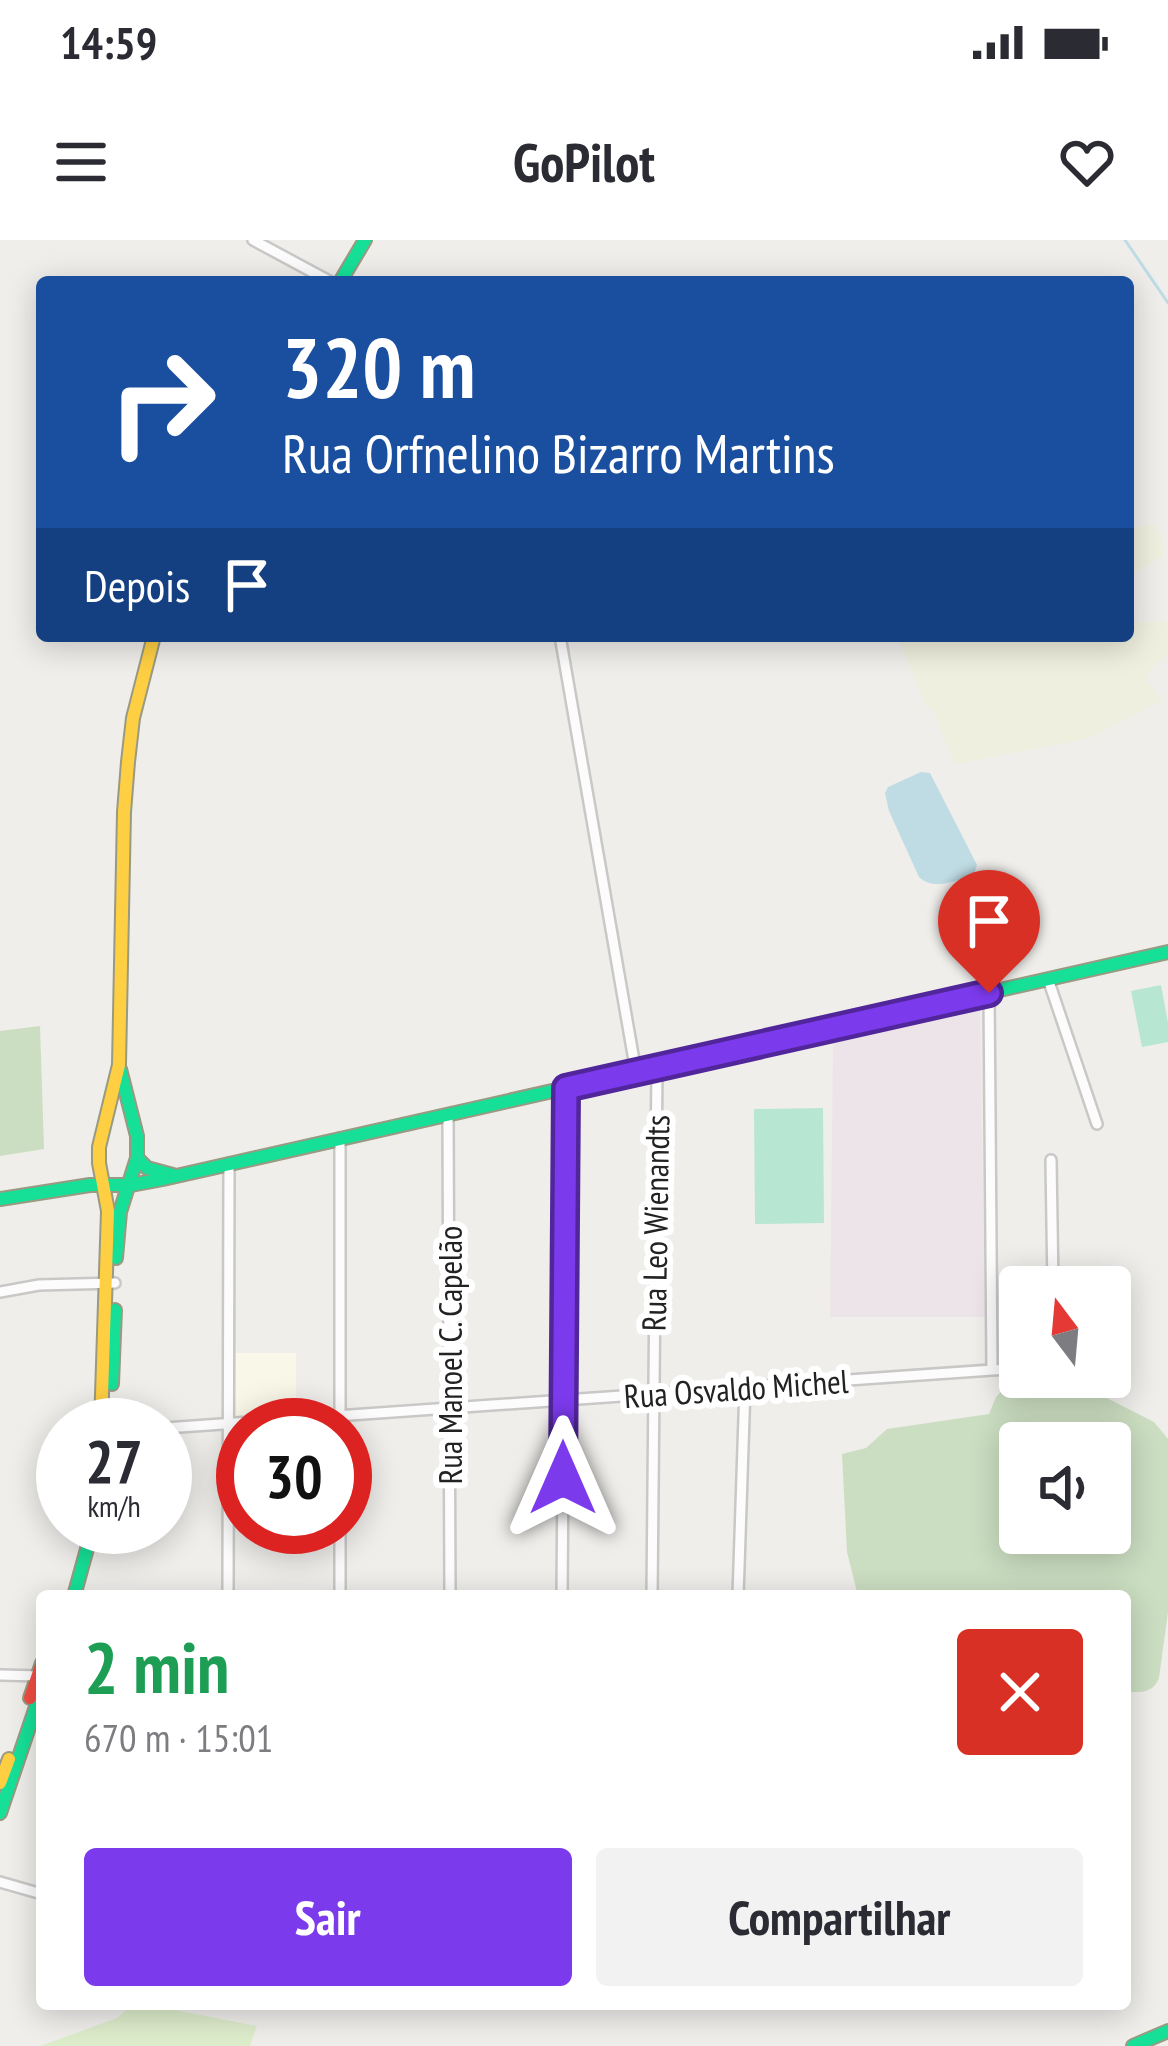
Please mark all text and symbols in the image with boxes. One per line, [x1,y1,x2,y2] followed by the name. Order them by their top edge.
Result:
[60,13,157,71] text: 14:59
[513,127,655,197] text: GoPilot
[48,129,114,195] icon: menu
[1054,129,1120,195] icon: heart
[282,312,475,421] text: 320 m
[84,324,240,480] icon: right
[282,418,835,488] text: Rua Orfnelino Bizarro Martins
[214,552,280,618] icon: arrive
[84,556,190,614] text: Depois
[938,870,1040,993] pin
[956,888,1022,954] icon: arrive
[632,1114,678,1332] street label: Rua Leo Wienandts
[428,1226,471,1484] street label: Rua Manoel C. Capelão
[999,1266,1131,1398] north arrow
[999,1266,1131,1554] map controls
[622,1359,850,1417] street label: Rua Osvaldo Michel
[216,1398,372,1554] speed limit sign: 30
[500,1415,626,1541] position arrow
[85,1422,143,1500] text: 27
[999,1422,1131,1554] button: sound
[87,1486,141,1525] text: km/h
[84,1620,229,1713] text: 2 min
[957,1629,1083,1755] button: close
[84,1712,273,1763] text: 670 m · 15:01
[84,1848,572,1986] button: Sair
[596,1848,1083,1986] button: Compartilhar

